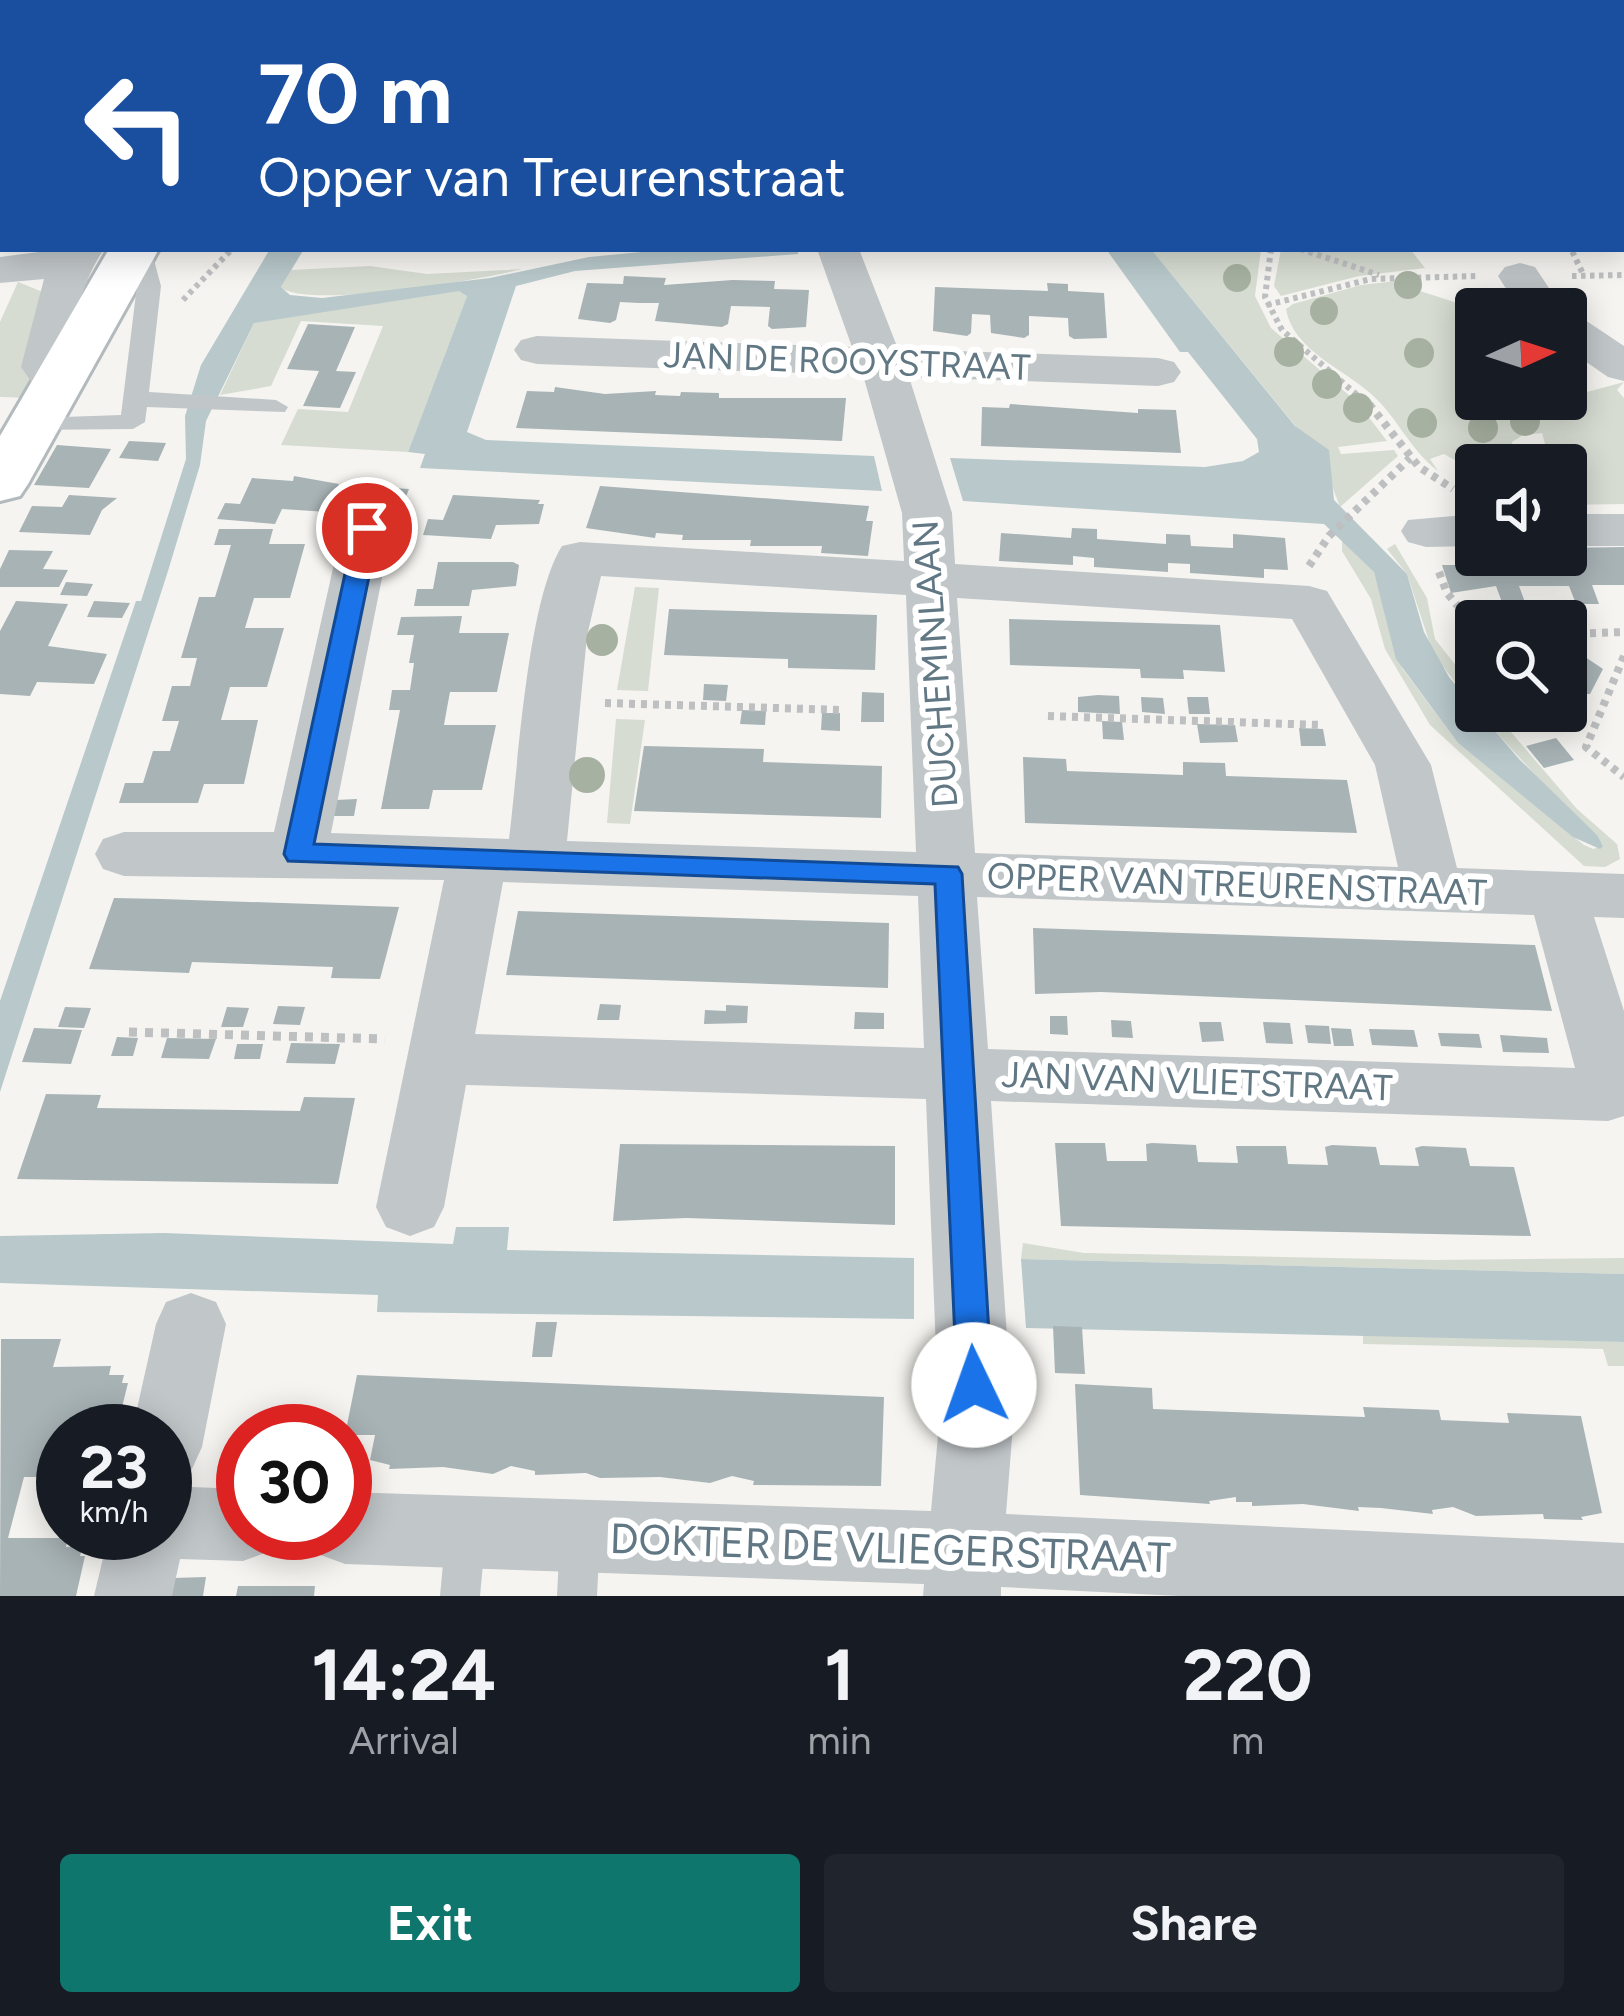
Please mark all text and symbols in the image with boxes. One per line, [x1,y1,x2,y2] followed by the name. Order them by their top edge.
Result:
[258,43,452,144] text: 70 m
[60,48,216,204] icon: left
[258,145,846,210] text: Opper van Treurenstraat
[1455,288,1587,420] north arrow
[1455,288,1587,732] map controls
[663,333,1031,389] street label: JAN DE ROOYSTRAAT
[1455,444,1587,576] button: sound
[316,477,418,579] pin
[334,495,400,561] icon: arrive
[904,519,966,809] street label: DUCHEMINLAAN
[1455,600,1587,732] button: search
[986,854,1488,914] street label: OPPER VAN TREURENSTRAAT
[1001,1053,1394,1109] street label: JAN VAN VLIETSTRAAT
[911,1322,1037,1448] position arrow
[216,1404,372,1560] speed limit sign: 30
[80,1431,148,1503] text: 23
[80,1493,148,1530] text: km/h
[609,1513,1171,1583] street label: DOKTER DE VLIEGERSTRAAT
[311,1632,496,1718] text: 14:24
[824,1632,855,1718] text: 1
[1183,1632,1313,1718] text: 220
[349,1717,459,1764] text: Arrival
[807,1717,871,1764] text: min
[1231,1717,1264,1764] text: m
[60,1854,800,1992] button: Exit
[824,1854,1564,1992] button: Share

